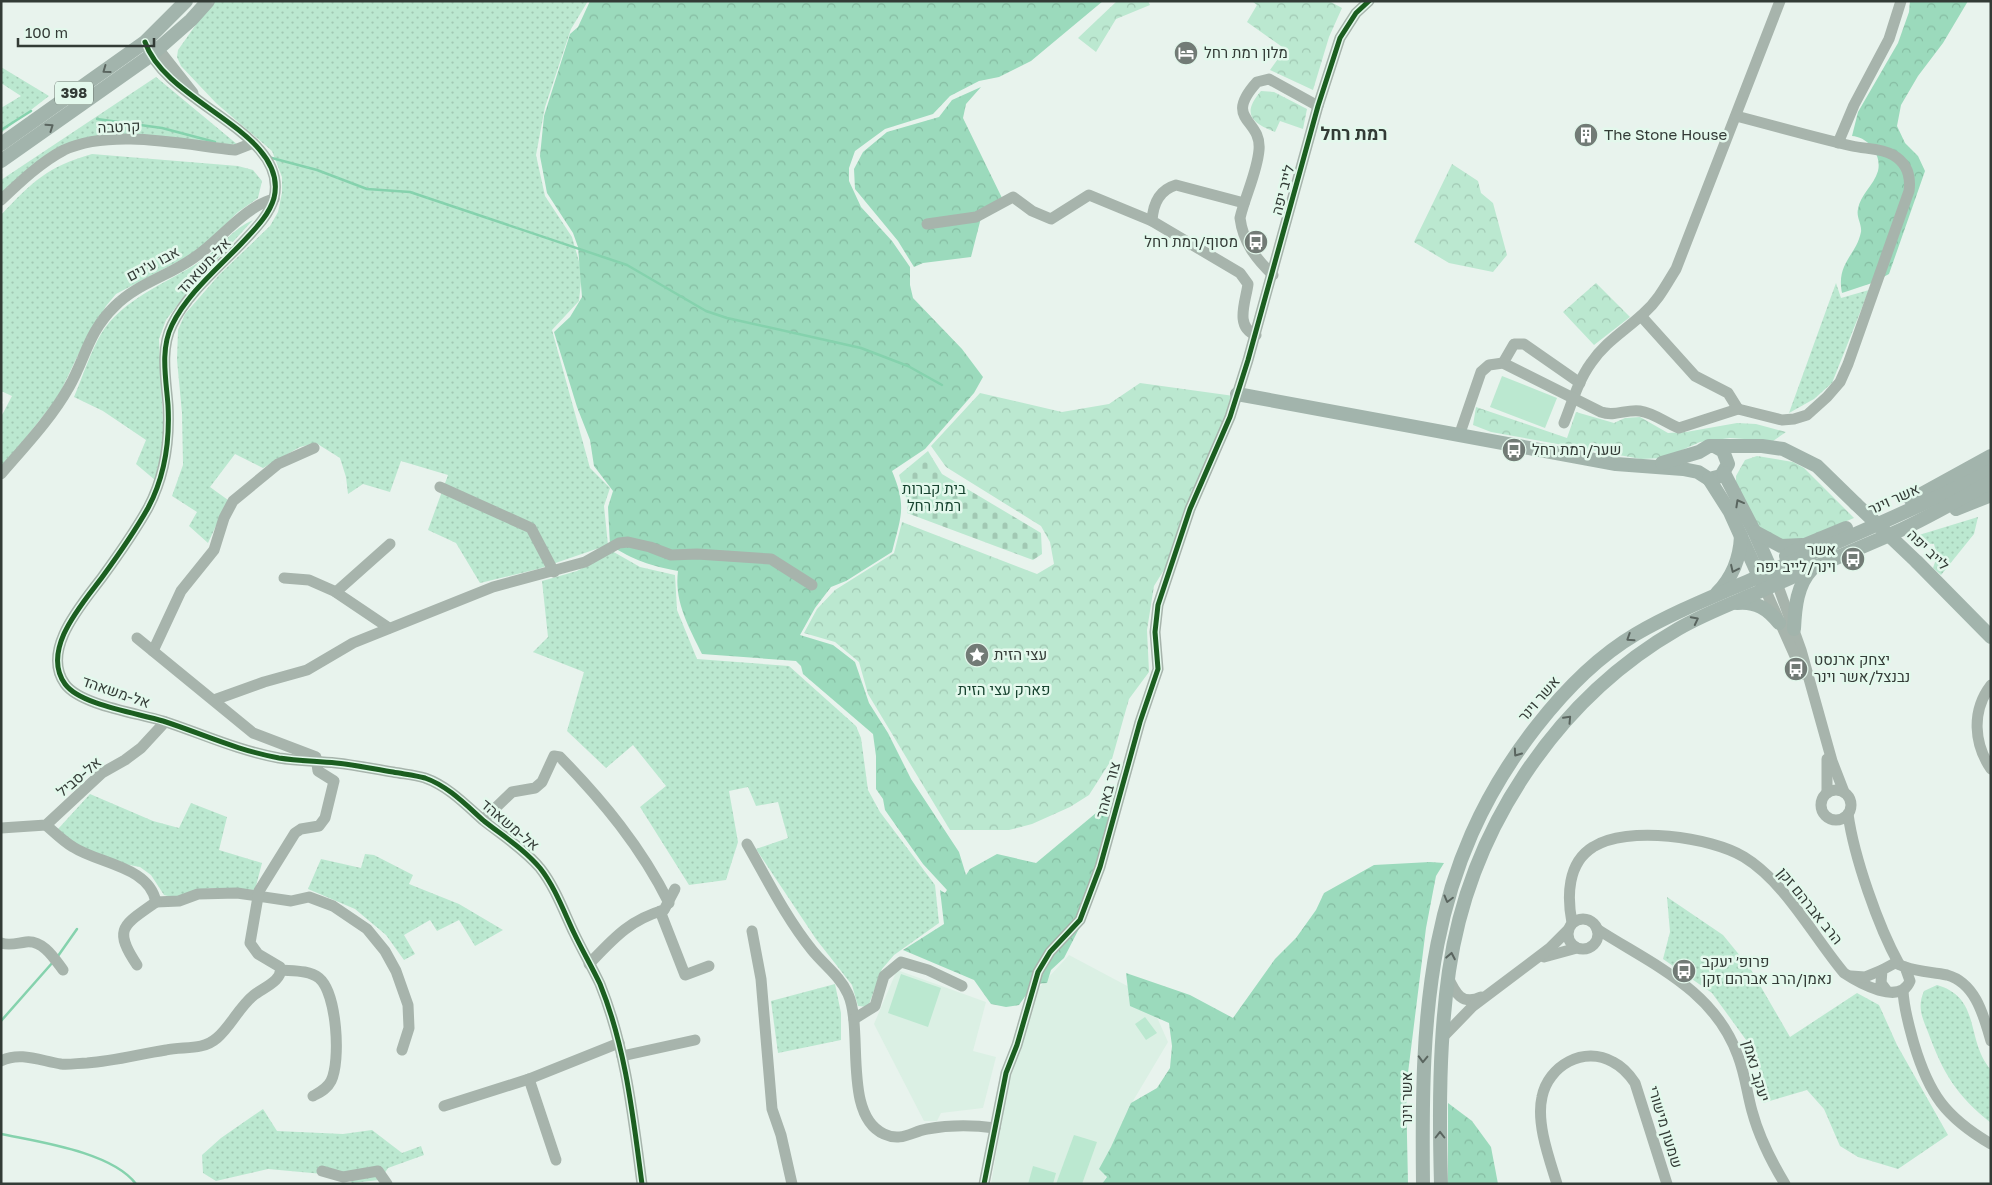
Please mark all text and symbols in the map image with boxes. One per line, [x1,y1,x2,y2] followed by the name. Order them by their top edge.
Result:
[18,15,154,47] scale bar
[25,23,68,41] text: 100 m
[1173,40,1199,66] hotel icon: מלון רמת רחל
[1204,43,1288,61] place label: מלון רמת רחל
[102,64,112,73] one-way arrow
[55,82,93,105] road number: 398
[97,116,141,136] street label: קרטבה
[1321,122,1387,144] district label: רמת רחל
[1573,122,1599,148] building icon: The Stone House
[44,124,54,133] one-way arrow
[1604,125,1727,143] place label: The Stone House
[1267,162,1297,217] street label: לייב יפה
[1243,229,1269,255] bus stop icon: מסוף/רמת רחל
[1144,232,1238,250] place label: מסוף/רמת רחל
[173,233,234,297] street label: אל-משאהד
[123,242,182,284] street label: אבו ע'נים
[1501,437,1527,463] bus stop icon: שער/רמת רחל
[1532,440,1621,458] place label: שער/רמת רחל
[902,479,966,514] park label: בית קברות רמת רחל
[1865,479,1922,517] street label: אשר וינר
[1735,499,1745,508] one-way arrow
[1904,525,1954,574] street label: לייב יפה
[1756,540,1836,575] place label: אשר וינר/לייב יפה
[1840,546,1866,572] bus stop icon: אשר וינר/לייב יפה
[1730,564,1740,573] one-way arrow
[1689,616,1698,626] one-way arrow
[1626,632,1636,641] one-way arrow
[964,642,990,668] place icon: עצי הזית
[994,645,1047,663] place label: עצי הזית
[1814,650,1910,685] place label: יצחק ארנסט נבנצל/אשר וינר
[1783,656,1809,682] bus stop icon: יצחק ארנסט נבנצל/אשר וינר
[80,671,153,711] street label: אל-משאהד
[1514,672,1563,725] street label: אשר וינר
[958,680,1050,698] park label: פארק עצי הזית
[1562,715,1571,724] one-way arrow
[1514,747,1523,757] one-way arrow
[52,752,104,800] street label: אל-סביל
[1091,760,1123,820] street label: צור באהר
[478,795,544,854] street label: אל-משאהד
[1774,863,1847,947] street label: הרב אברהם זקן
[1443,895,1453,903] one-way arrow
[1446,951,1456,960] one-way arrow
[1702,952,1832,987] place label: פרופ׳ יעקב נאמן/הרב אברהם זקן
[1671,958,1697,984] bus stop icon: פרופ׳ יעקב נאמן/הרב אברהם זקן
[1740,1038,1774,1104] street label: יעקב נאמן
[1418,1056,1429,1064] one-way arrow
[1397,1072,1415,1126] street label: אשר וינר
[1645,1084,1687,1170] street label: שמעון מישורי
[1435,1131,1445,1138] one-way arrow

